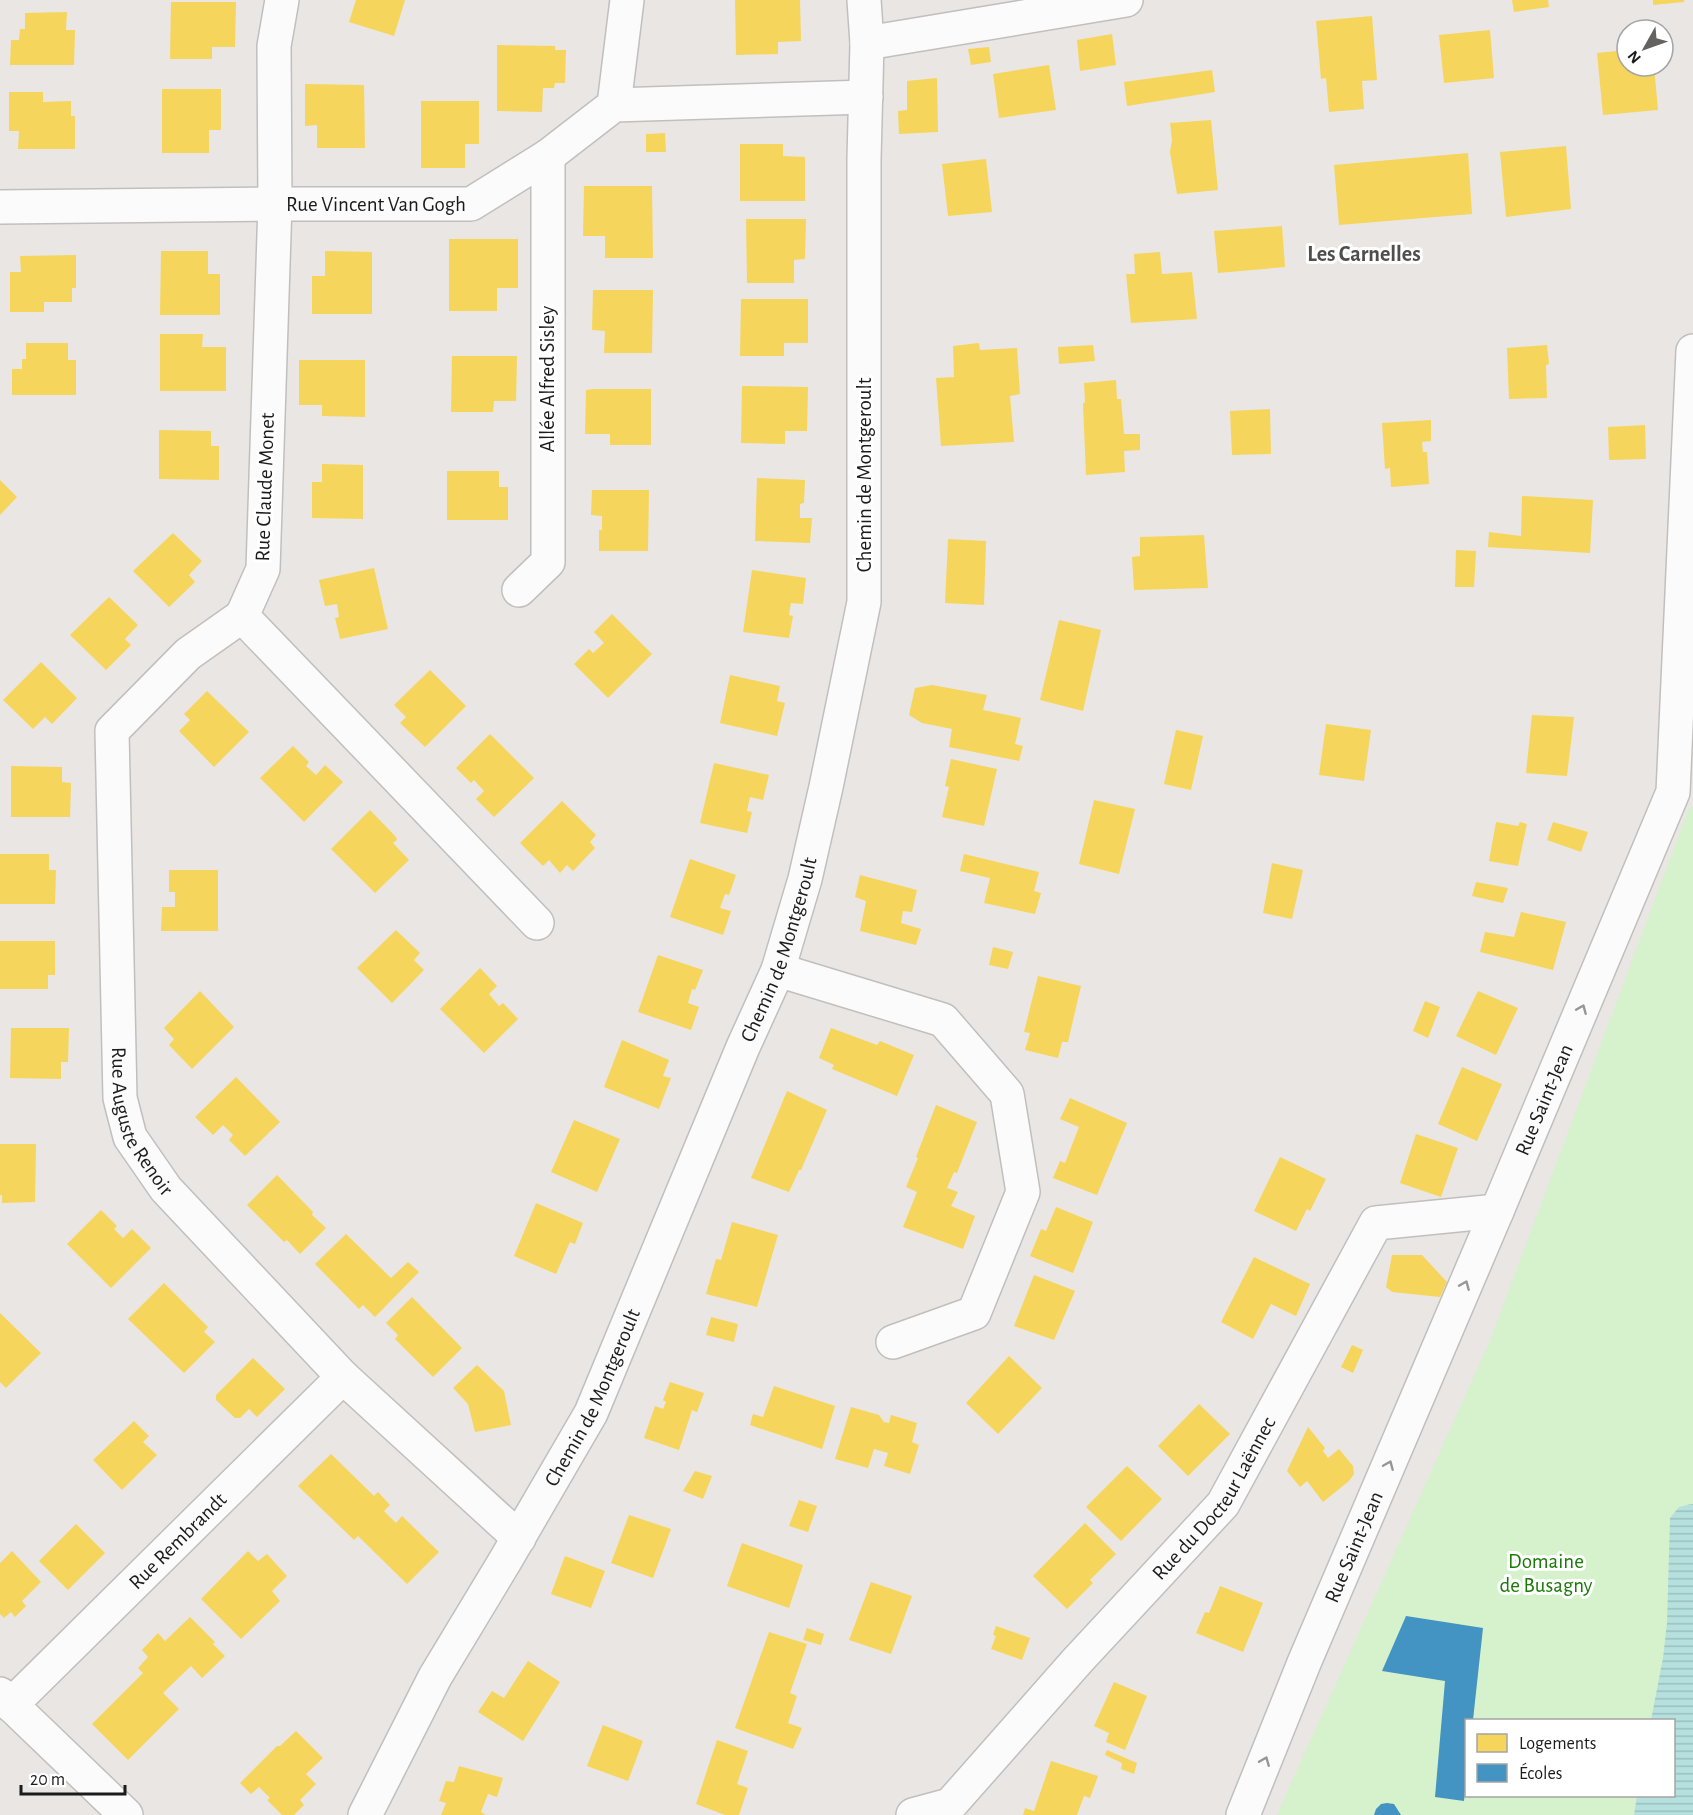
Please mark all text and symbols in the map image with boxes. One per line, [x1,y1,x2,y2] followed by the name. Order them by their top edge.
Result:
[1615,18,1675,78] north arrow
[1625,48,1644,66] text: N
[286,194,466,215] street label: Rue Vincent Van Gogh
[1307,243,1421,265] district label: Les Carnelles
[537,306,558,452] street label: Allée Alfred Sisley
[854,377,875,572] street label: Chemin de Montgeroult
[252,412,278,562] street label: Rue Claude Monet
[736,855,820,1045] street label: Chemin de Montgeroult
[1575,1004,1587,1015] one-way arrow
[1511,1041,1576,1158] street label: Rue Saint-Jean
[108,1047,177,1200] street label: Rue Auguste Renoir
[1458,1281,1470,1292] one-way arrow
[540,1305,644,1490] street label: Chemin de Montgeroult
[1148,1413,1279,1584] street label: Rue du Docteur Laënnec
[1382,1460,1394,1471] one-way arrow
[125,1488,230,1593] street label: Rue Rembrandt
[1321,1488,1387,1606] street label: Rue Saint-Jean
[1499,1551,1593,1596] park label: Domaine de Busagny
[1465,1719,1675,1797] legend
[1519,1735,1597,1753] text: Logements
[1258,1756,1270,1767] one-way arrow
[21,1758,124,1796] scale bar
[1519,1762,1562,1783] text: Écoles
[30,1771,65,1789] text: 20 m

